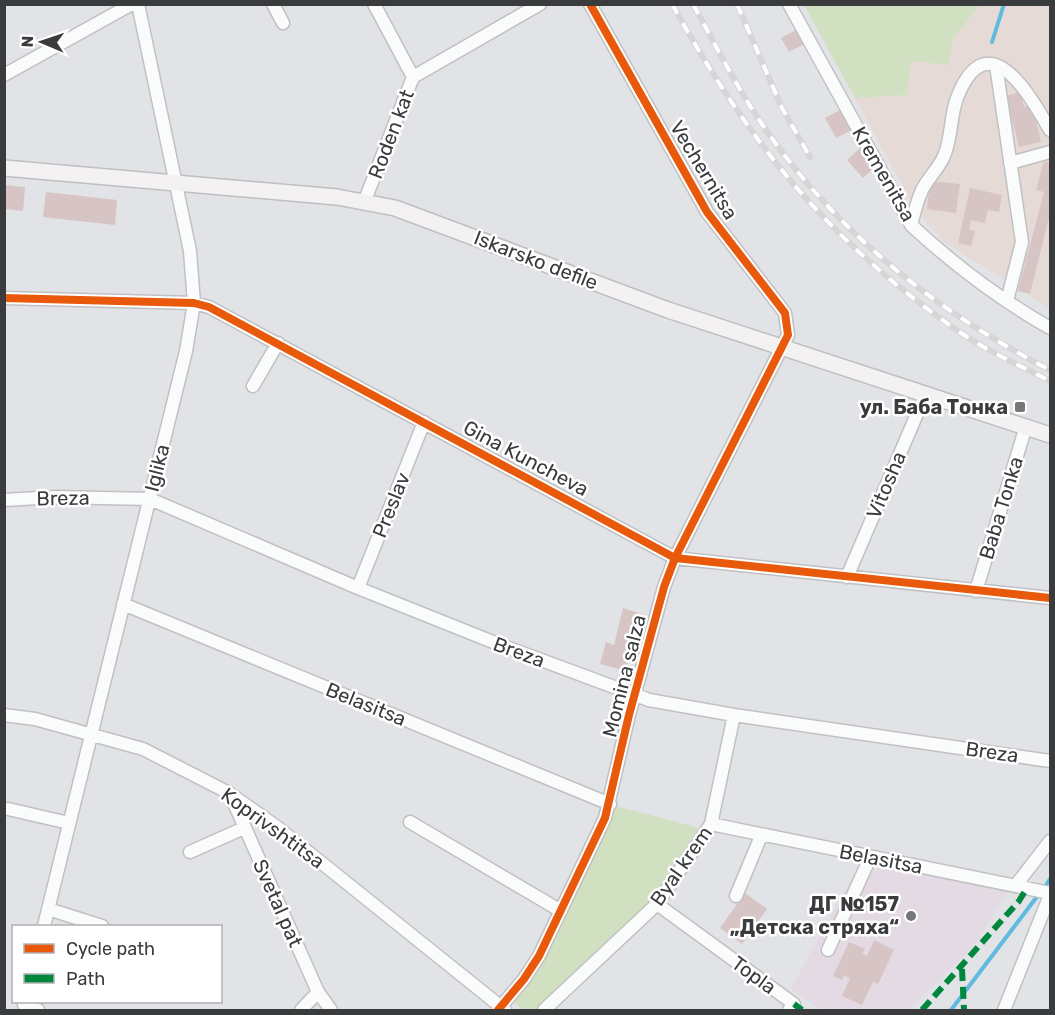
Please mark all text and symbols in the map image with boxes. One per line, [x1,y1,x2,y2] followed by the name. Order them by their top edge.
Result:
[12,12,72,72] north arrow
[18,35,37,48] text: N
[363,86,419,182] street label: Roden kat
[665,116,743,224] street label: Vechernitsa
[847,122,921,226] street label: Kremenitsa
[471,225,601,295] street label: Iskarsko defile
[860,395,1008,419] place label: ул. Баба Тонка
[1013,400,1027,414] marker: ул. Баба Тонка
[459,415,593,501] street label: Gina Kuncheva
[140,442,174,494] street label: Iglika
[861,448,911,522] street label: Vitosha
[974,454,1028,562] street label: Baba Tonka
[367,469,415,541] street label: Preslav
[36,486,90,510] street label: Breza
[597,612,651,740] street label: Momina salza
[490,632,548,672] street label: Breza
[322,677,410,731] street label: Belasitsa
[964,736,1020,768] street label: Breza
[217,782,329,874] street label: Koprivshtitsa
[645,822,717,910] street label: Byal krem
[837,839,925,879] street label: Belasitsa
[248,855,308,951] street label: Svetal pat
[730,892,899,939] place label: ДГ №157 „Детска стряха“
[904,909,918,923] marker: ДГ №157 „Детска стряха“
[12,925,222,1003] legend
[66,938,155,960] text: Cycle path
[727,951,781,999] street label: Topla
[66,968,105,990] text: Path

